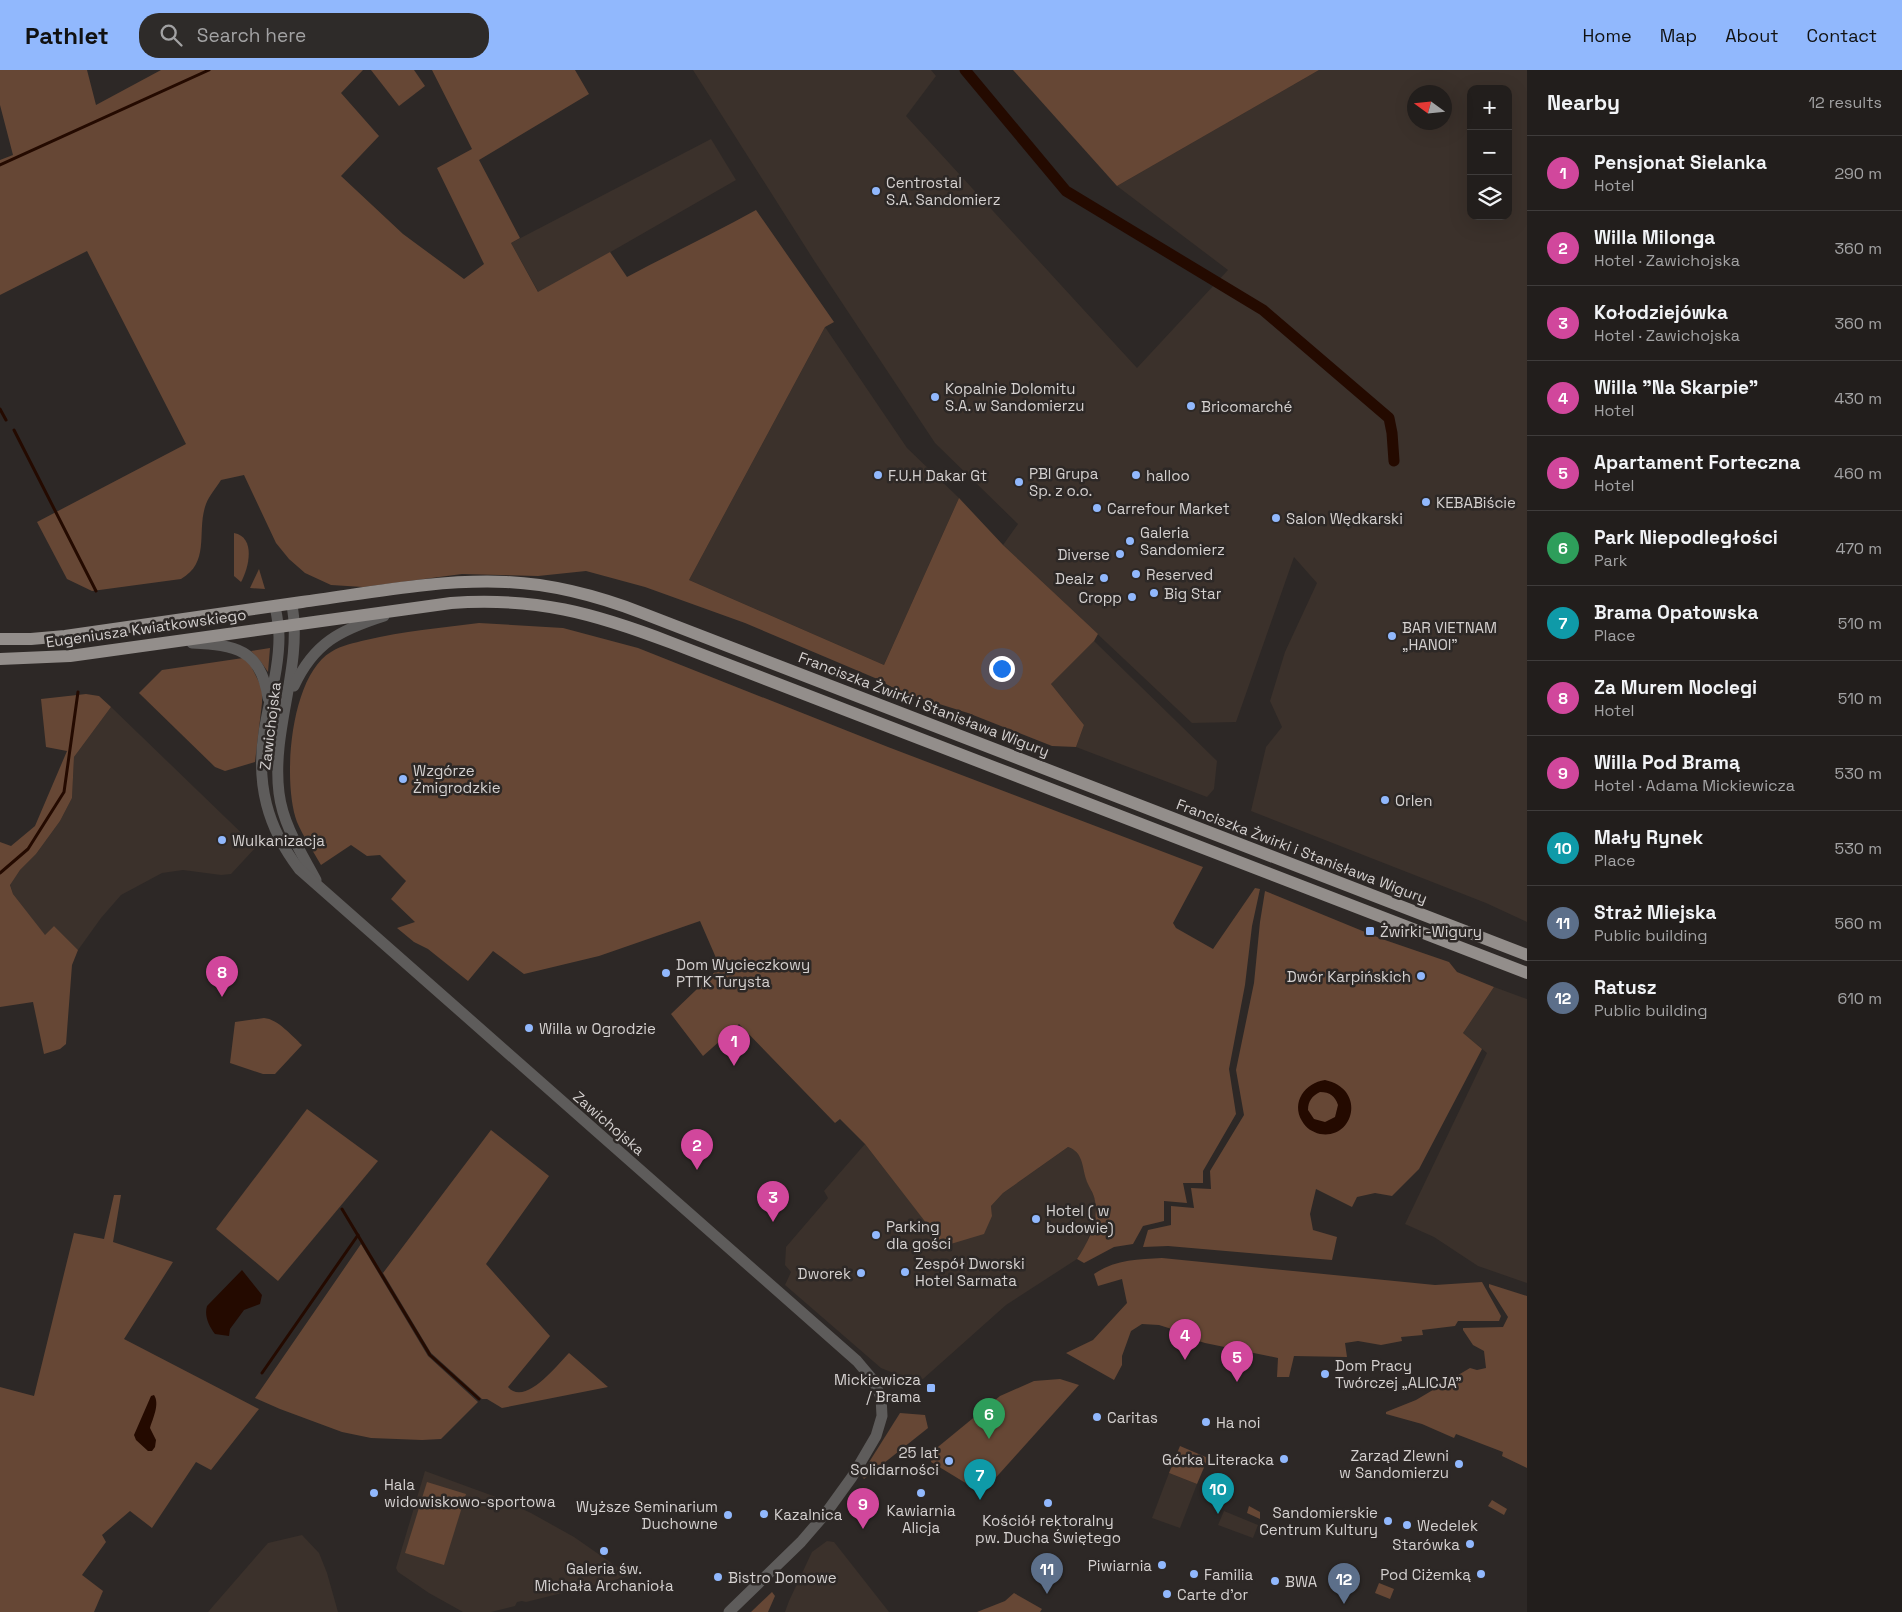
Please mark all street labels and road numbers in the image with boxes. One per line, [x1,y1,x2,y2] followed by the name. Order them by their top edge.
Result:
[45,605,247,651] street label: Eugeniusza Kwiatkowskiego
[796,647,1052,761] street label: Franciszka Żwirki i Stanisława Wigury
[255,681,285,771] street label: Zawichojska
[1174,794,1430,908] street label: Franciszka Żwirki i Stanisława Wigury
[569,1087,649,1159] street label: Zawichojska

